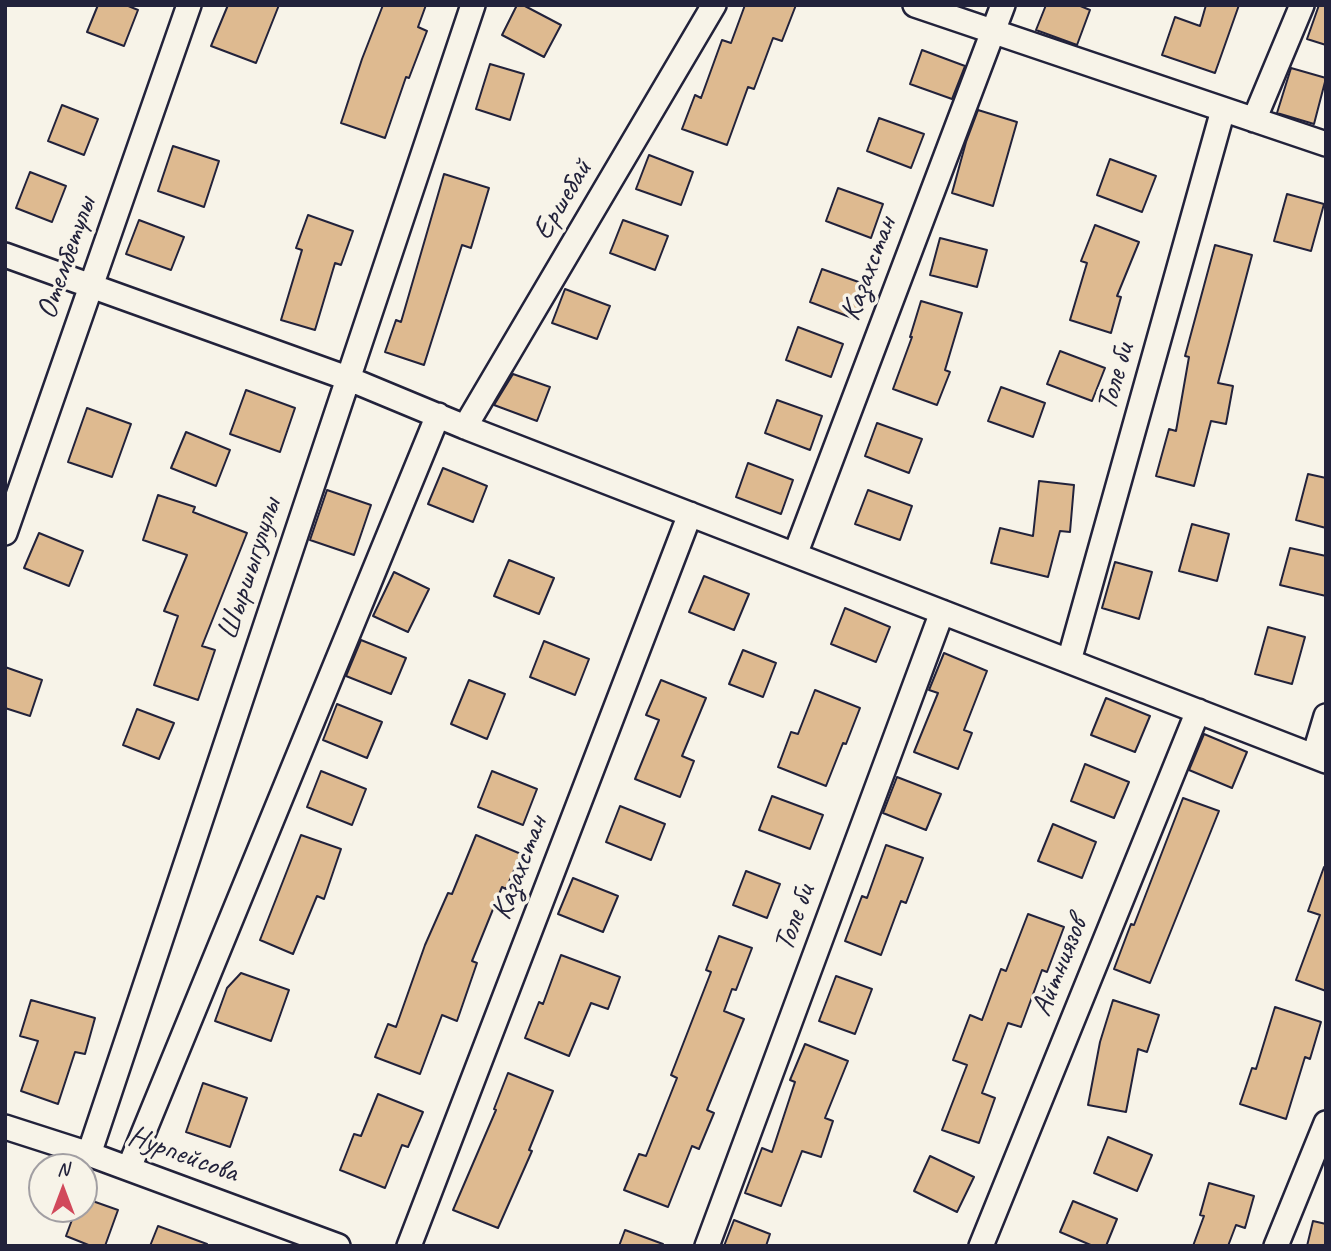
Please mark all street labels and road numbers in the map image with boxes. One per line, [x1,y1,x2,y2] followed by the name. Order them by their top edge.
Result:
[525,153,601,247] street label: Ершебай
[29,192,105,324] street label: Отембетулы
[833,212,905,326] street label: Казахстан
[1089,339,1143,415] street label: Толе би
[210,494,290,644] street label: Шыршыгулулы
[484,811,556,925] street label: Казахстан
[766,880,824,956] street label: Толе би
[1024,912,1096,1022] street label: Айтниязов
[123,1119,243,1191] street label: Нурпейсова

